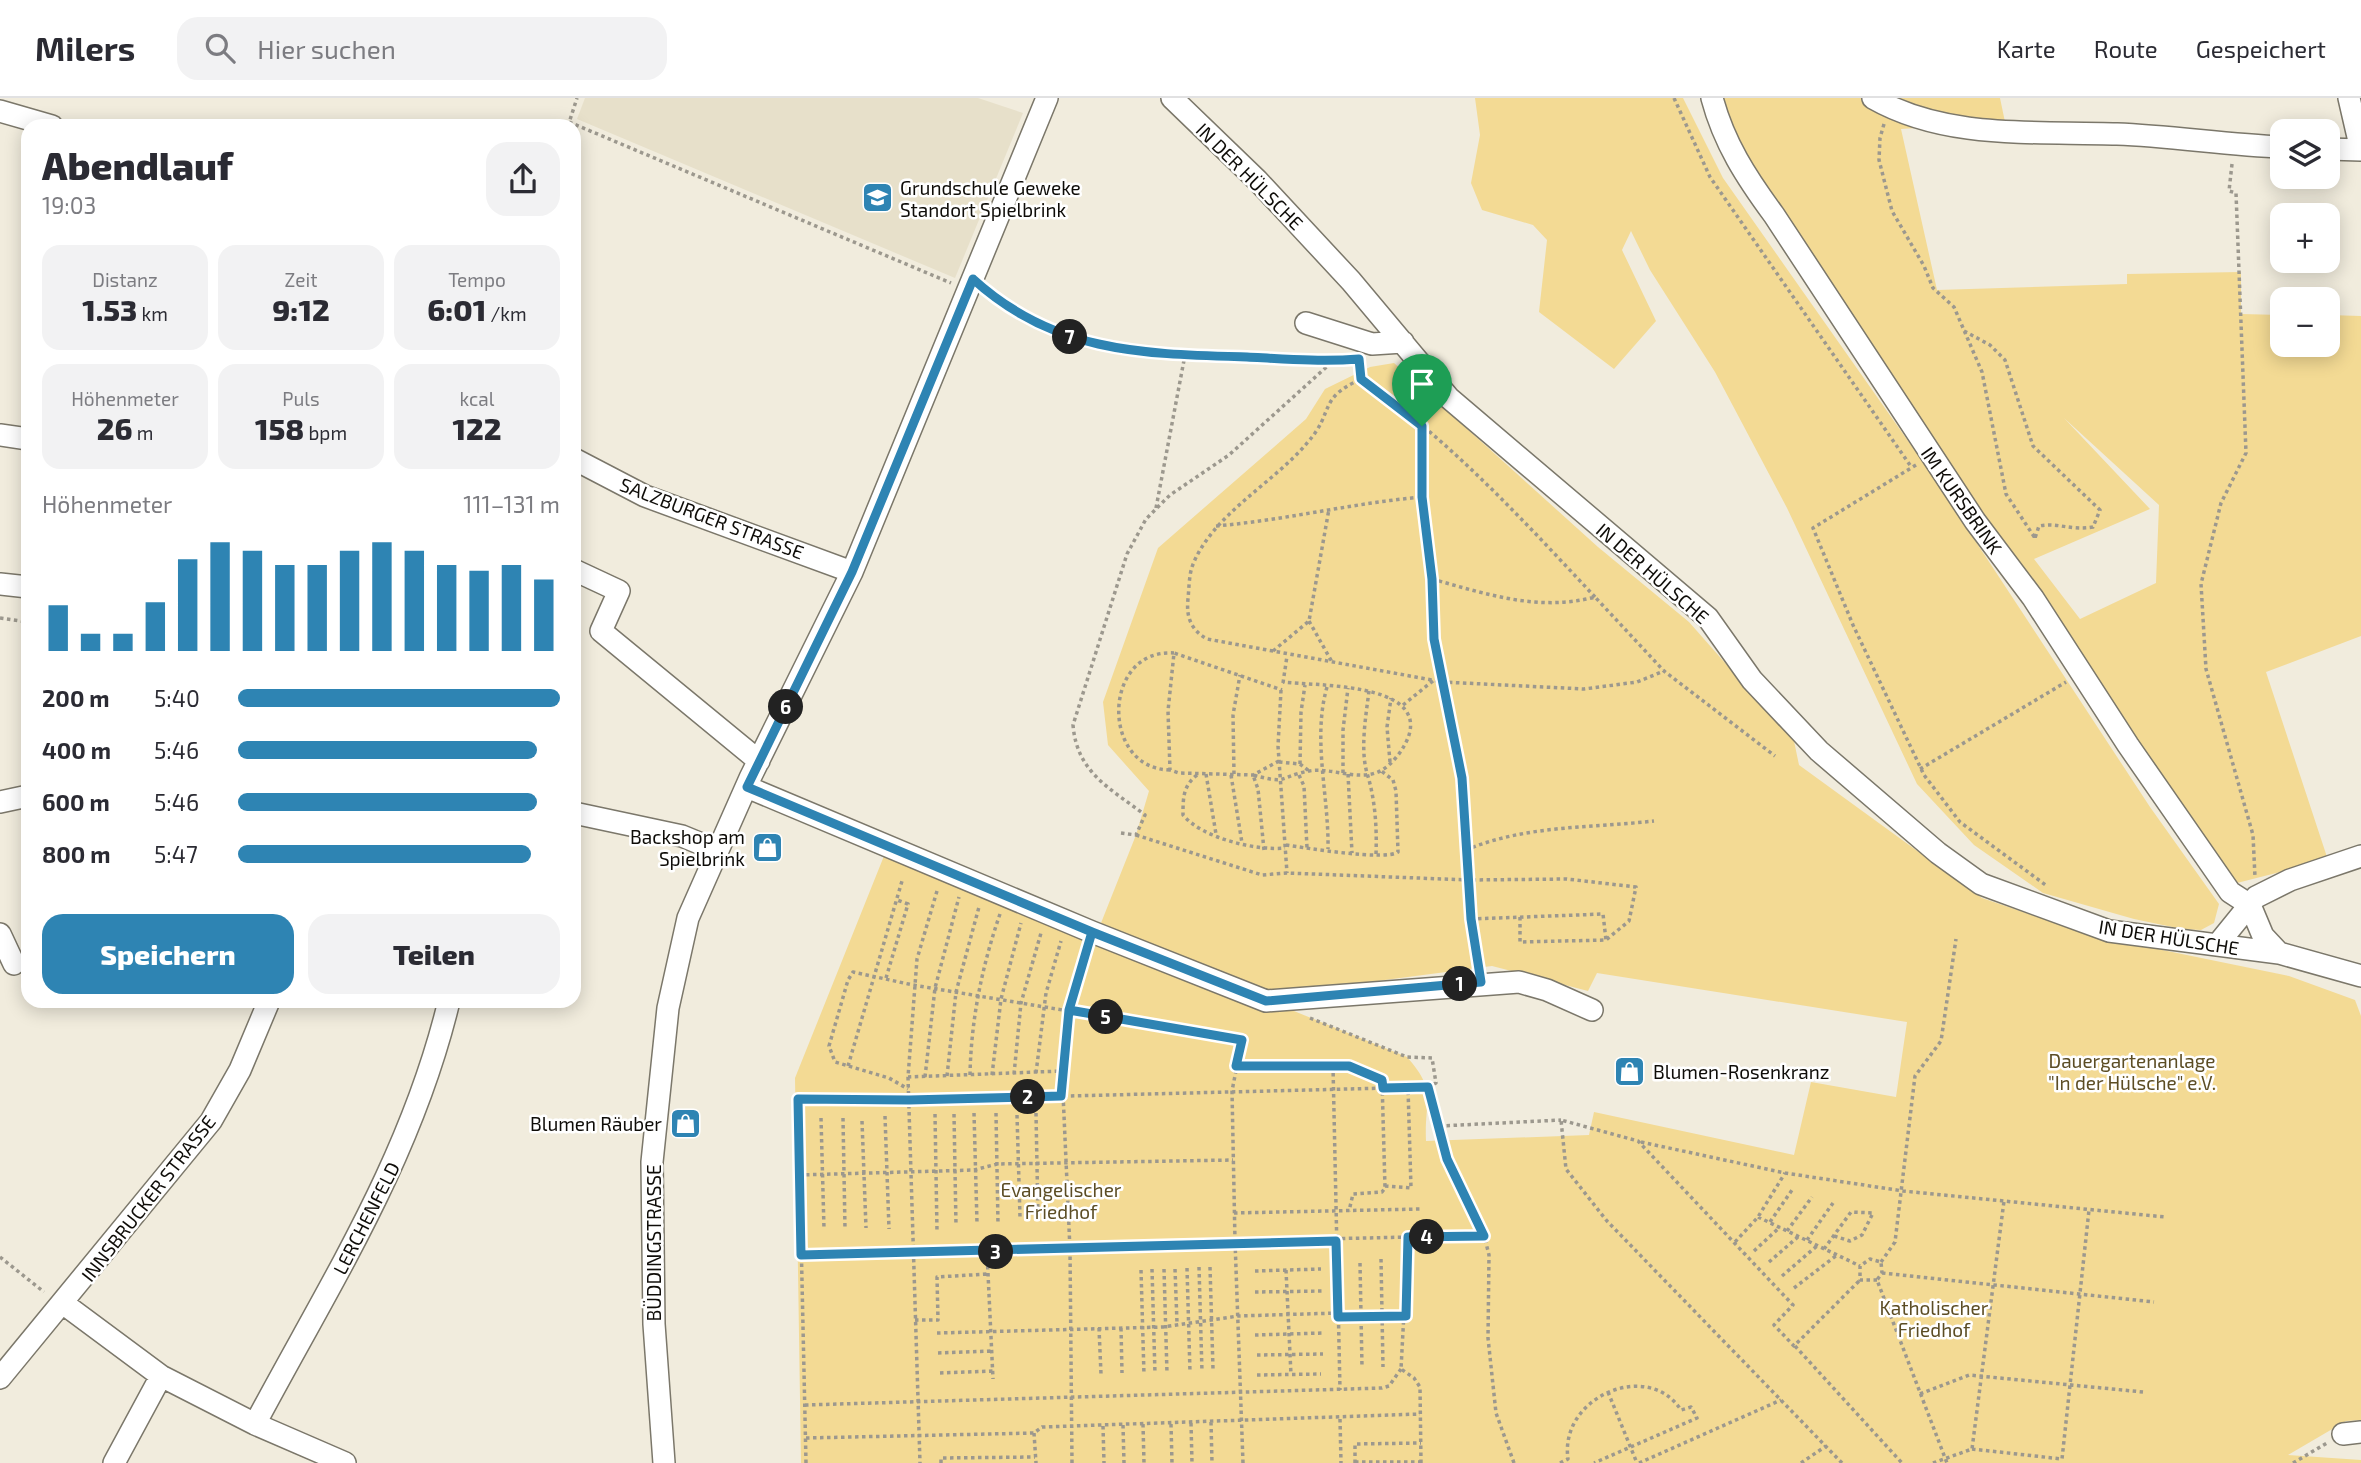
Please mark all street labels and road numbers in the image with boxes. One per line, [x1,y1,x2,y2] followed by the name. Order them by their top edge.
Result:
[1192,118,1308,234] street label: IN DER HÜLSCHE
[1917,442,2007,558] street label: IM KURSBRINK
[617,472,807,564] street label: SALZBURGER STRASSE
[1592,518,1714,628] street label: IN DER HÜLSCHE
[2097,915,2241,959] street label: IN DER HÜLSCHE
[76,1110,220,1286] street label: INNSBRUCKER STRASSE
[328,1158,404,1278] street label: LERCHENFELD
[642,1164,665,1322] street label: BÜDDINGSTRASSE

